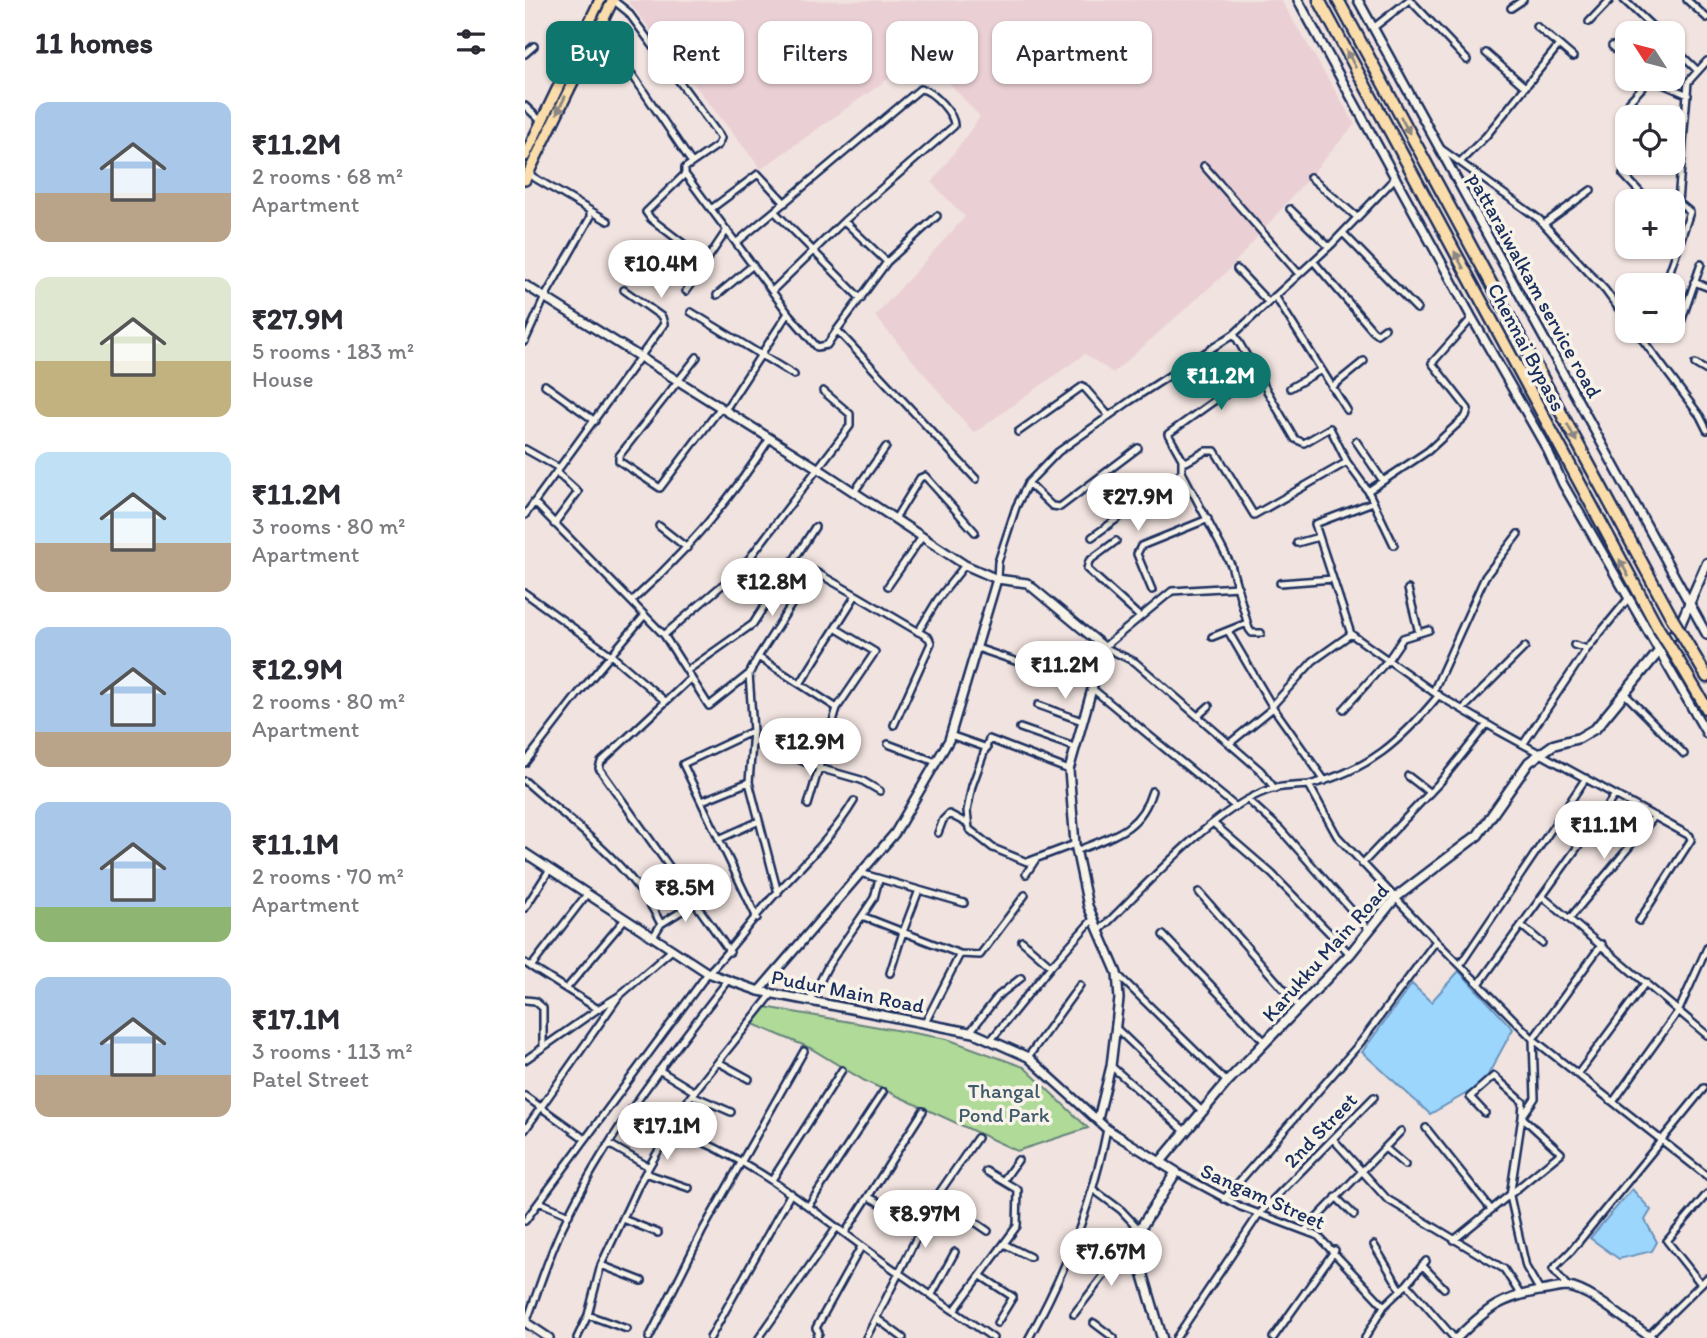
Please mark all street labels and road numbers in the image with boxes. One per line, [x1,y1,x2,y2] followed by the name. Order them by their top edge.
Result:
[1463,168,1608,402] street label: pattaraiwalkam service road
[1483,279,1571,415] street label: Chennai Bypass
[1256,878,1394,1026] street label: Karukku Main Road
[769,964,927,1018] street label: Pudur Main Road
[1278,1087,1362,1173] street label: 2nd Street
[1197,1157,1329,1235] street label: Sangam Street

